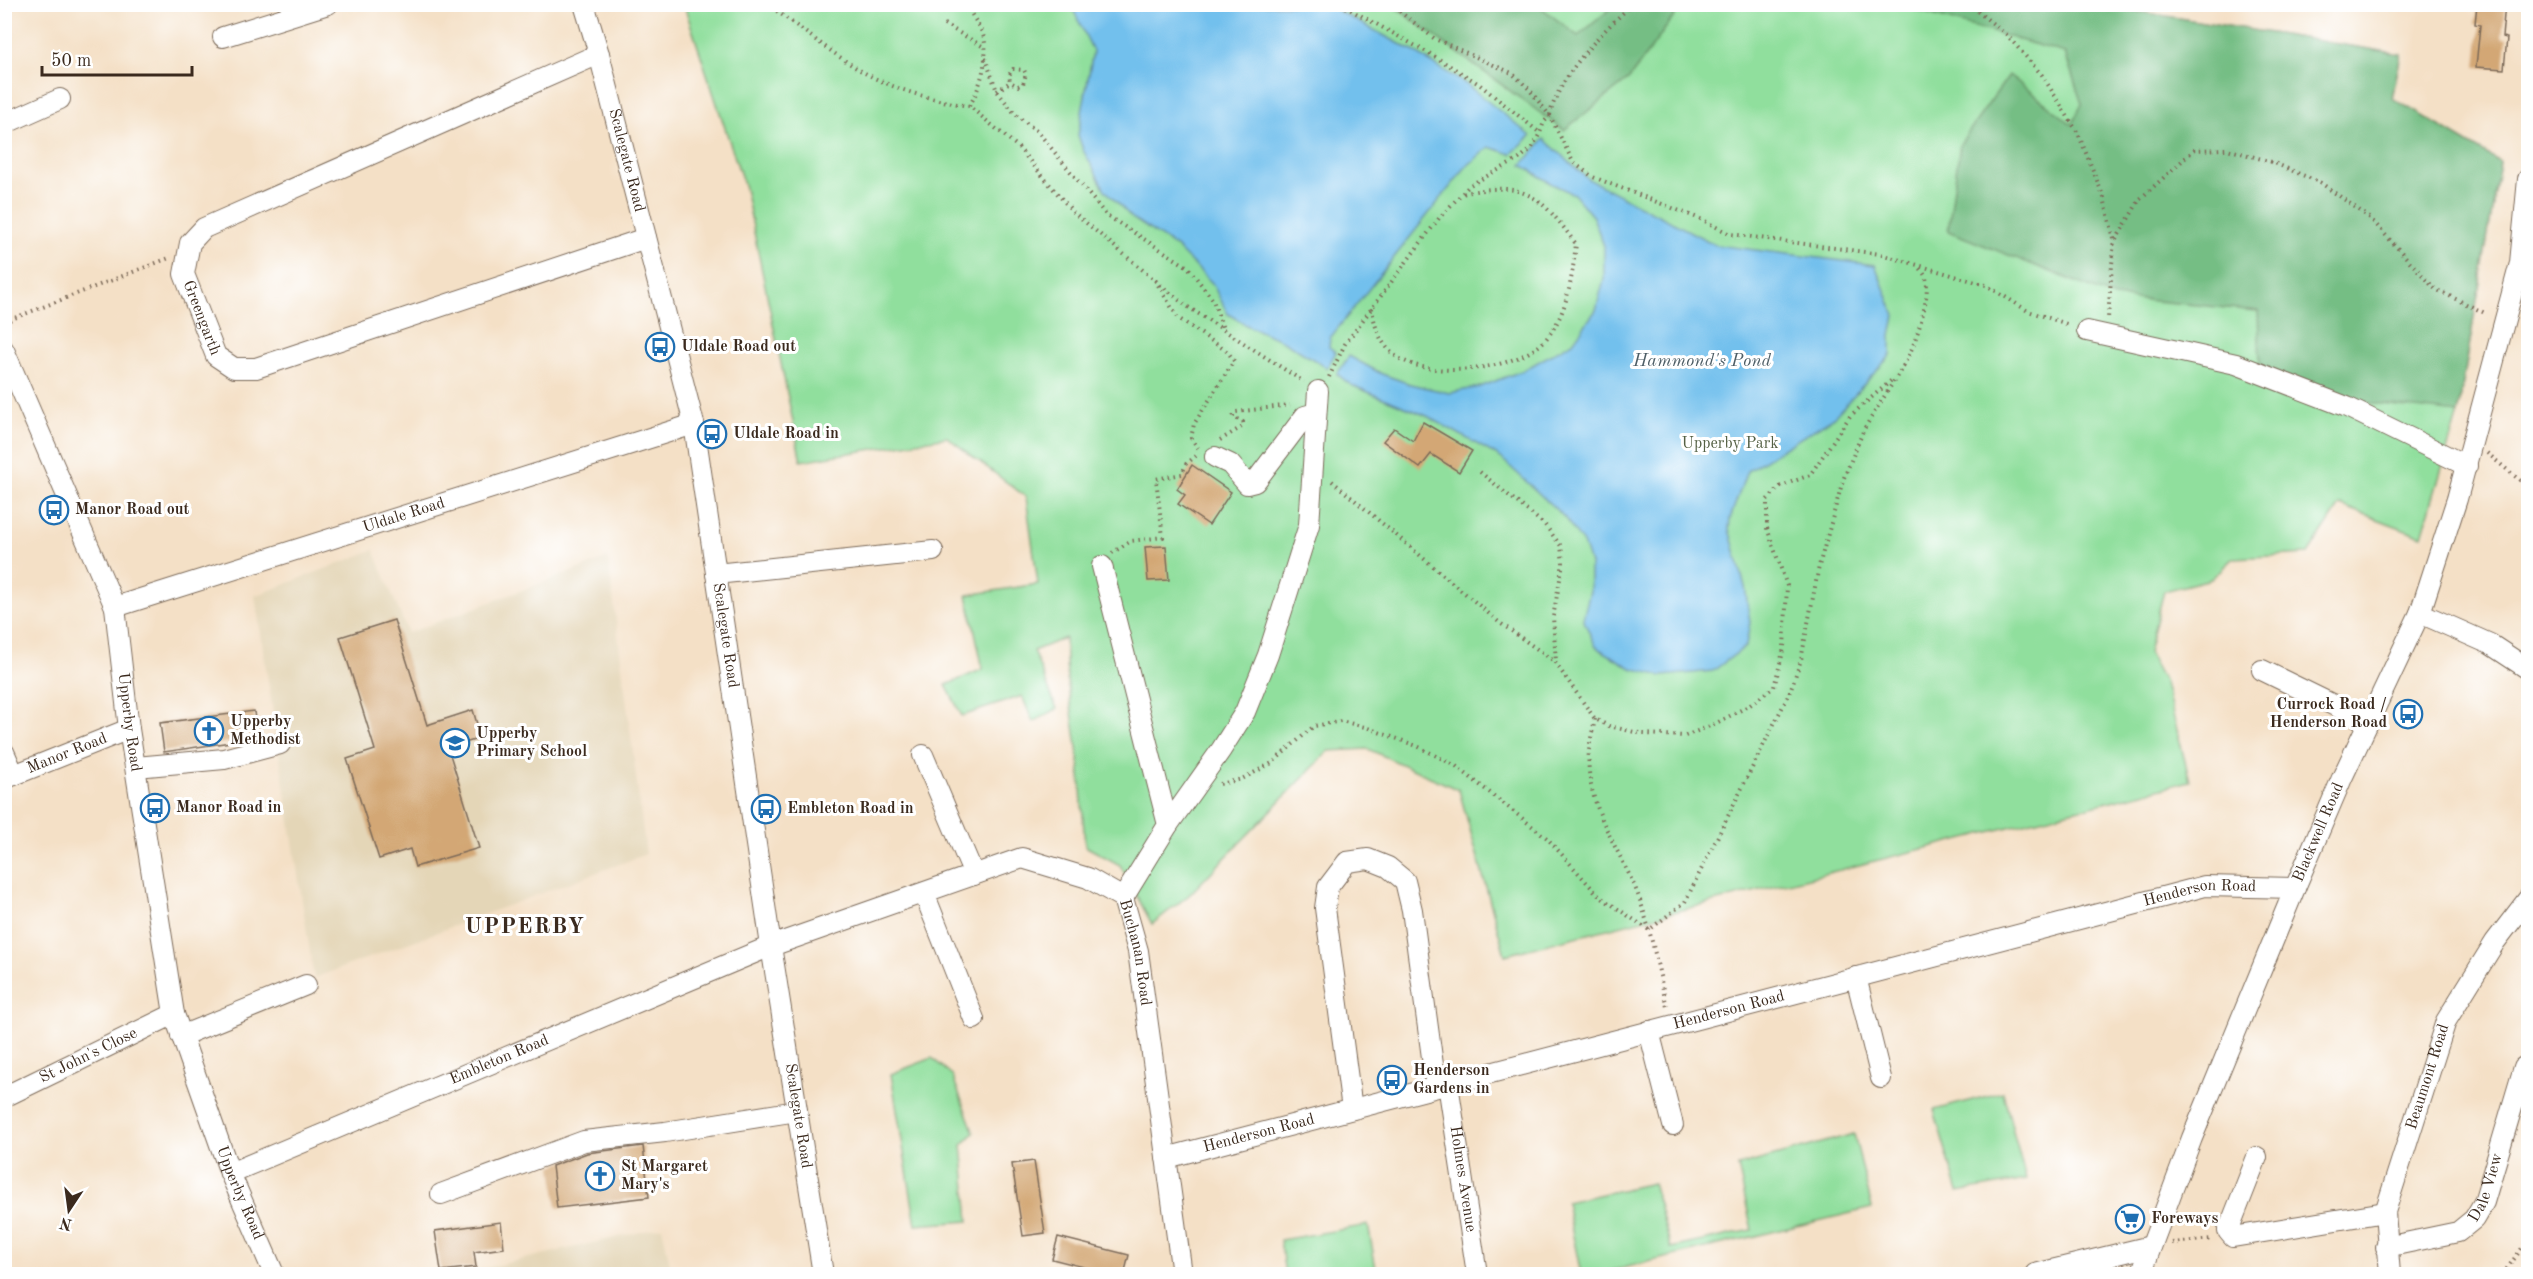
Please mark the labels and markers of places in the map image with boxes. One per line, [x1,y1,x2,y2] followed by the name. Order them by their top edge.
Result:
[644,331,676,363] bus stop icon: Uldale Road out
[681,339,796,355] place label: Uldale Road out
[696,418,728,450] bus stop icon: Uldale Road in
[733,426,839,442] place label: Uldale Road in
[38,494,70,526] bus stop icon: Manor Road out
[75,502,190,518] place label: Manor Road out
[2269,697,2387,731] place label: Currock Road / Henderson Road
[2392,698,2424,730] bus stop icon: Currock Road / Henderson Road
[230,714,301,748] place label: Upperby Methodist
[193,715,225,747] church icon: Upperby Methodist
[476,726,587,760] place label: Upperby Primary School
[439,727,471,759] school or university icon: Upperby Primary School
[139,792,171,824] bus stop icon: Manor Road in
[750,793,782,825] bus stop icon: Embleton Road in
[176,800,281,816] place label: Manor Road in
[787,801,914,817] place label: Embleton Road in
[1413,1063,1490,1097] place label: Henderson Gardens in
[1376,1064,1408,1096] bus stop icon: Henderson Gardens in
[621,1159,708,1193] place label: St Margaret Mary's
[584,1160,616,1192] church icon: St Margaret Mary's
[2114,1203,2146,1235] supermarket icon: Foreways
[2151,1211,2218,1227] place label: Foreways

